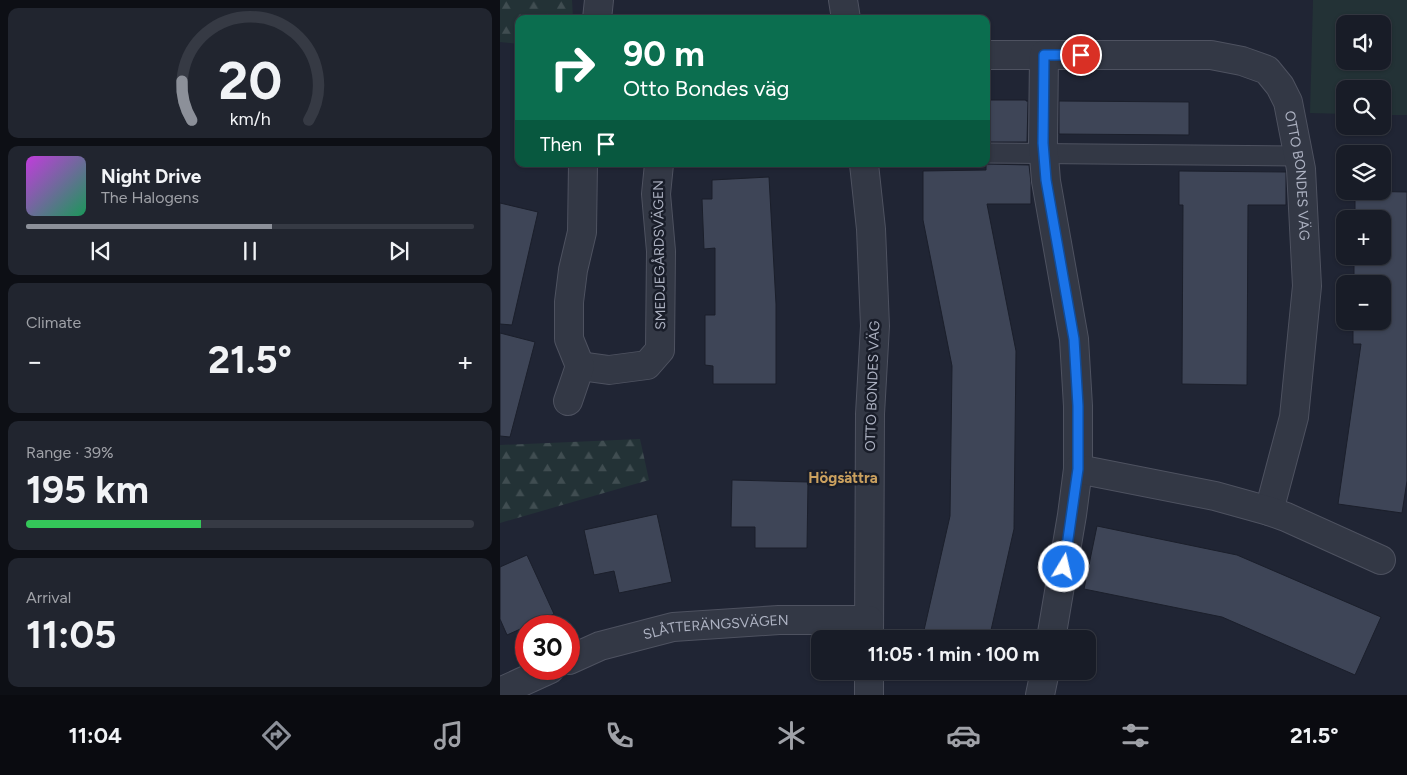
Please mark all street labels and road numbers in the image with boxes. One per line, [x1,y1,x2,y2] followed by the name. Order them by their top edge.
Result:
[1281,109,1313,241] street label: OTTO BONDES VÄG
[650,180,669,330] street label: SMEDJEGÅRDSVÄGEN
[862,320,883,452] street label: OTTO BONDES VÄG
[641,612,789,643] street label: SLÅTTERÄNGSVÄGEN

